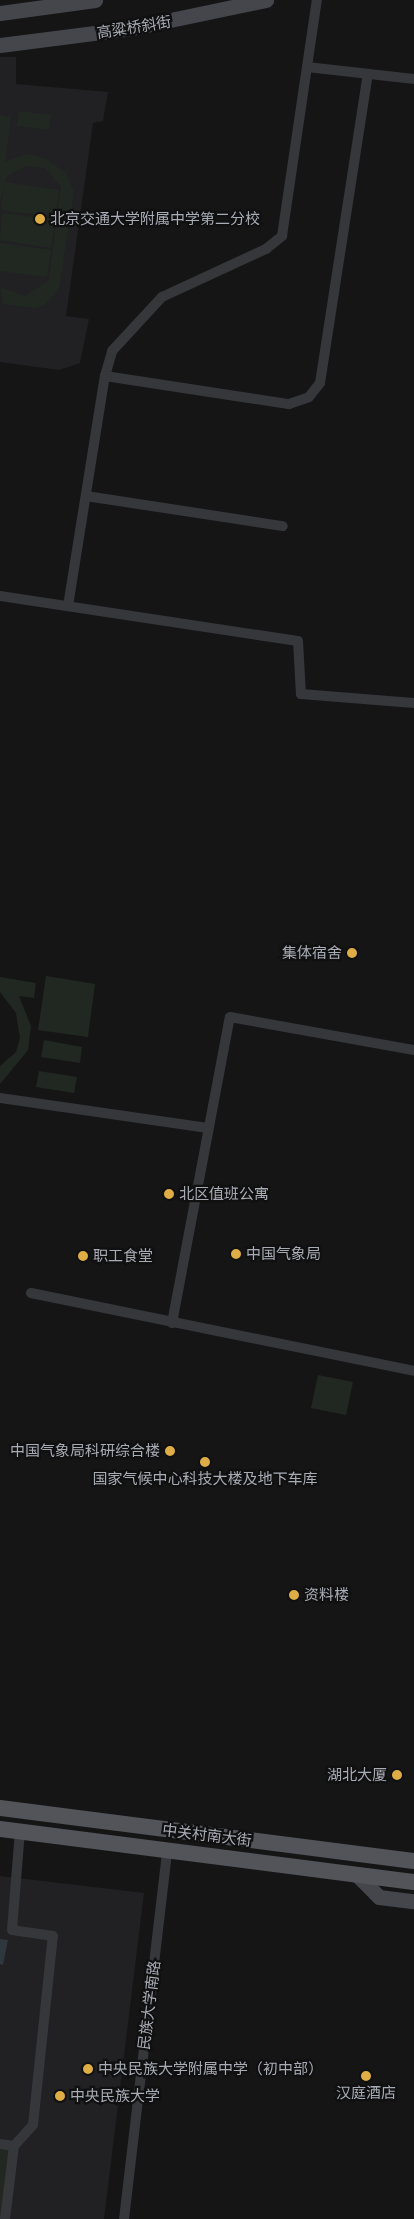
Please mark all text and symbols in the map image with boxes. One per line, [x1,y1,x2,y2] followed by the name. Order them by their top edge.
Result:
[96,12,172,42] street label: 高粱桥斜街
[50,210,260,228] place label: 北京交通大学附属中学第二分校
[34,213,46,225] marker: 北京交通大学附属中学第二分校
[282,944,342,962] place label: 集体宿舍
[346,947,358,959] marker: 集体宿舍
[179,1185,269,1203] place label: 北区值班公寓
[163,1188,175,1200] marker: 北区值班公寓
[246,1245,321,1263] place label: 中国气象局
[93,1247,153,1265] place label: 职工食堂
[230,1248,242,1260] marker: 中国气象局
[77,1250,89,1262] marker: 职工食堂
[10,1442,160,1460] place label: 中国气象局科研综合楼
[164,1445,176,1457] marker: 中国气象局科研综合楼
[199,1456,211,1468] marker: 国家气候中心科技大楼及地下车库
[93,1470,317,1488] place label: 国家气候中心科技大楼及地下车库
[304,1586,349,1604] place label: 资料楼
[288,1589,300,1601] marker: 资料楼
[327,1766,387,1784] place label: 湖北大厦
[391,1769,403,1781] marker: 湖北大厦
[161,1821,253,1849] street label: 中关村南大街
[135,1959,163,2051] street label: 民族大学南路
[98,2060,323,2078] place label: 中央民族大学附属中学（初中部）
[82,2063,94,2075] marker: 中央民族大学附属中学（初中部）
[360,2070,372,2082] marker: 汉庭酒店
[336,2084,396,2102] place label: 汉庭酒店
[70,2087,160,2105] place label: 中央民族大学
[54,2090,66,2102] marker: 中央民族大学

